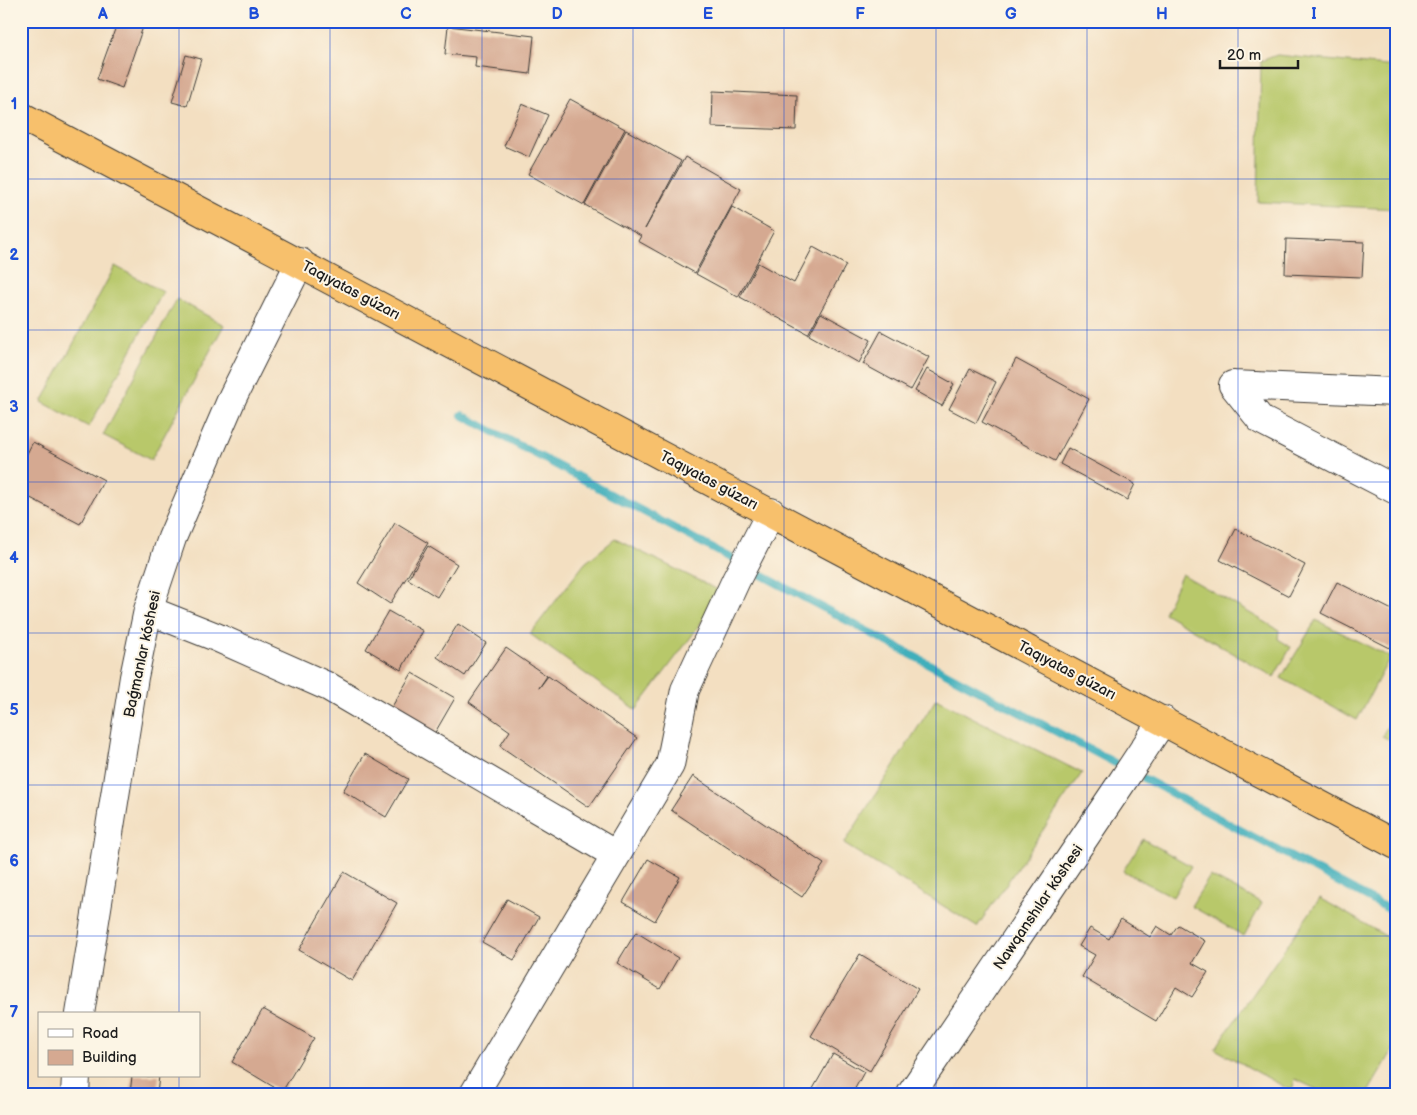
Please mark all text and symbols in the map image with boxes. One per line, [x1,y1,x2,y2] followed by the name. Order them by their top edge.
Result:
[97,5,108,24] text: A
[248,5,260,24] text: B
[400,5,412,24] text: C
[551,5,563,24] text: D
[703,5,713,24] text: E
[855,5,865,24] text: F
[1005,5,1017,24] text: G
[1156,5,1168,24] text: H
[1311,5,1317,24] text: I
[1220,38,1297,70] scale bar
[1227,46,1261,65] text: 20 m
[11,95,17,114] text: 1
[9,246,19,265] text: 2
[298,257,403,324] street label: Taqıyatas gúzarı
[9,398,19,417] text: 3
[656,447,761,514] street label: Taqıyatas gúzarı
[9,549,19,568] text: 4
[120,589,165,719] street label: Baǵmanlar kóshesi
[1014,637,1119,704] street label: Taqıyatas gúzarı
[9,701,19,720] text: 5
[989,841,1087,974] street label: Nawqanshılar kóshesi
[9,852,19,871] text: 6
[10,1003,19,1022] text: 7
[38,1012,200,1078] legend
[82,1024,118,1043] text: Road
[82,1048,137,1067] text: Building

